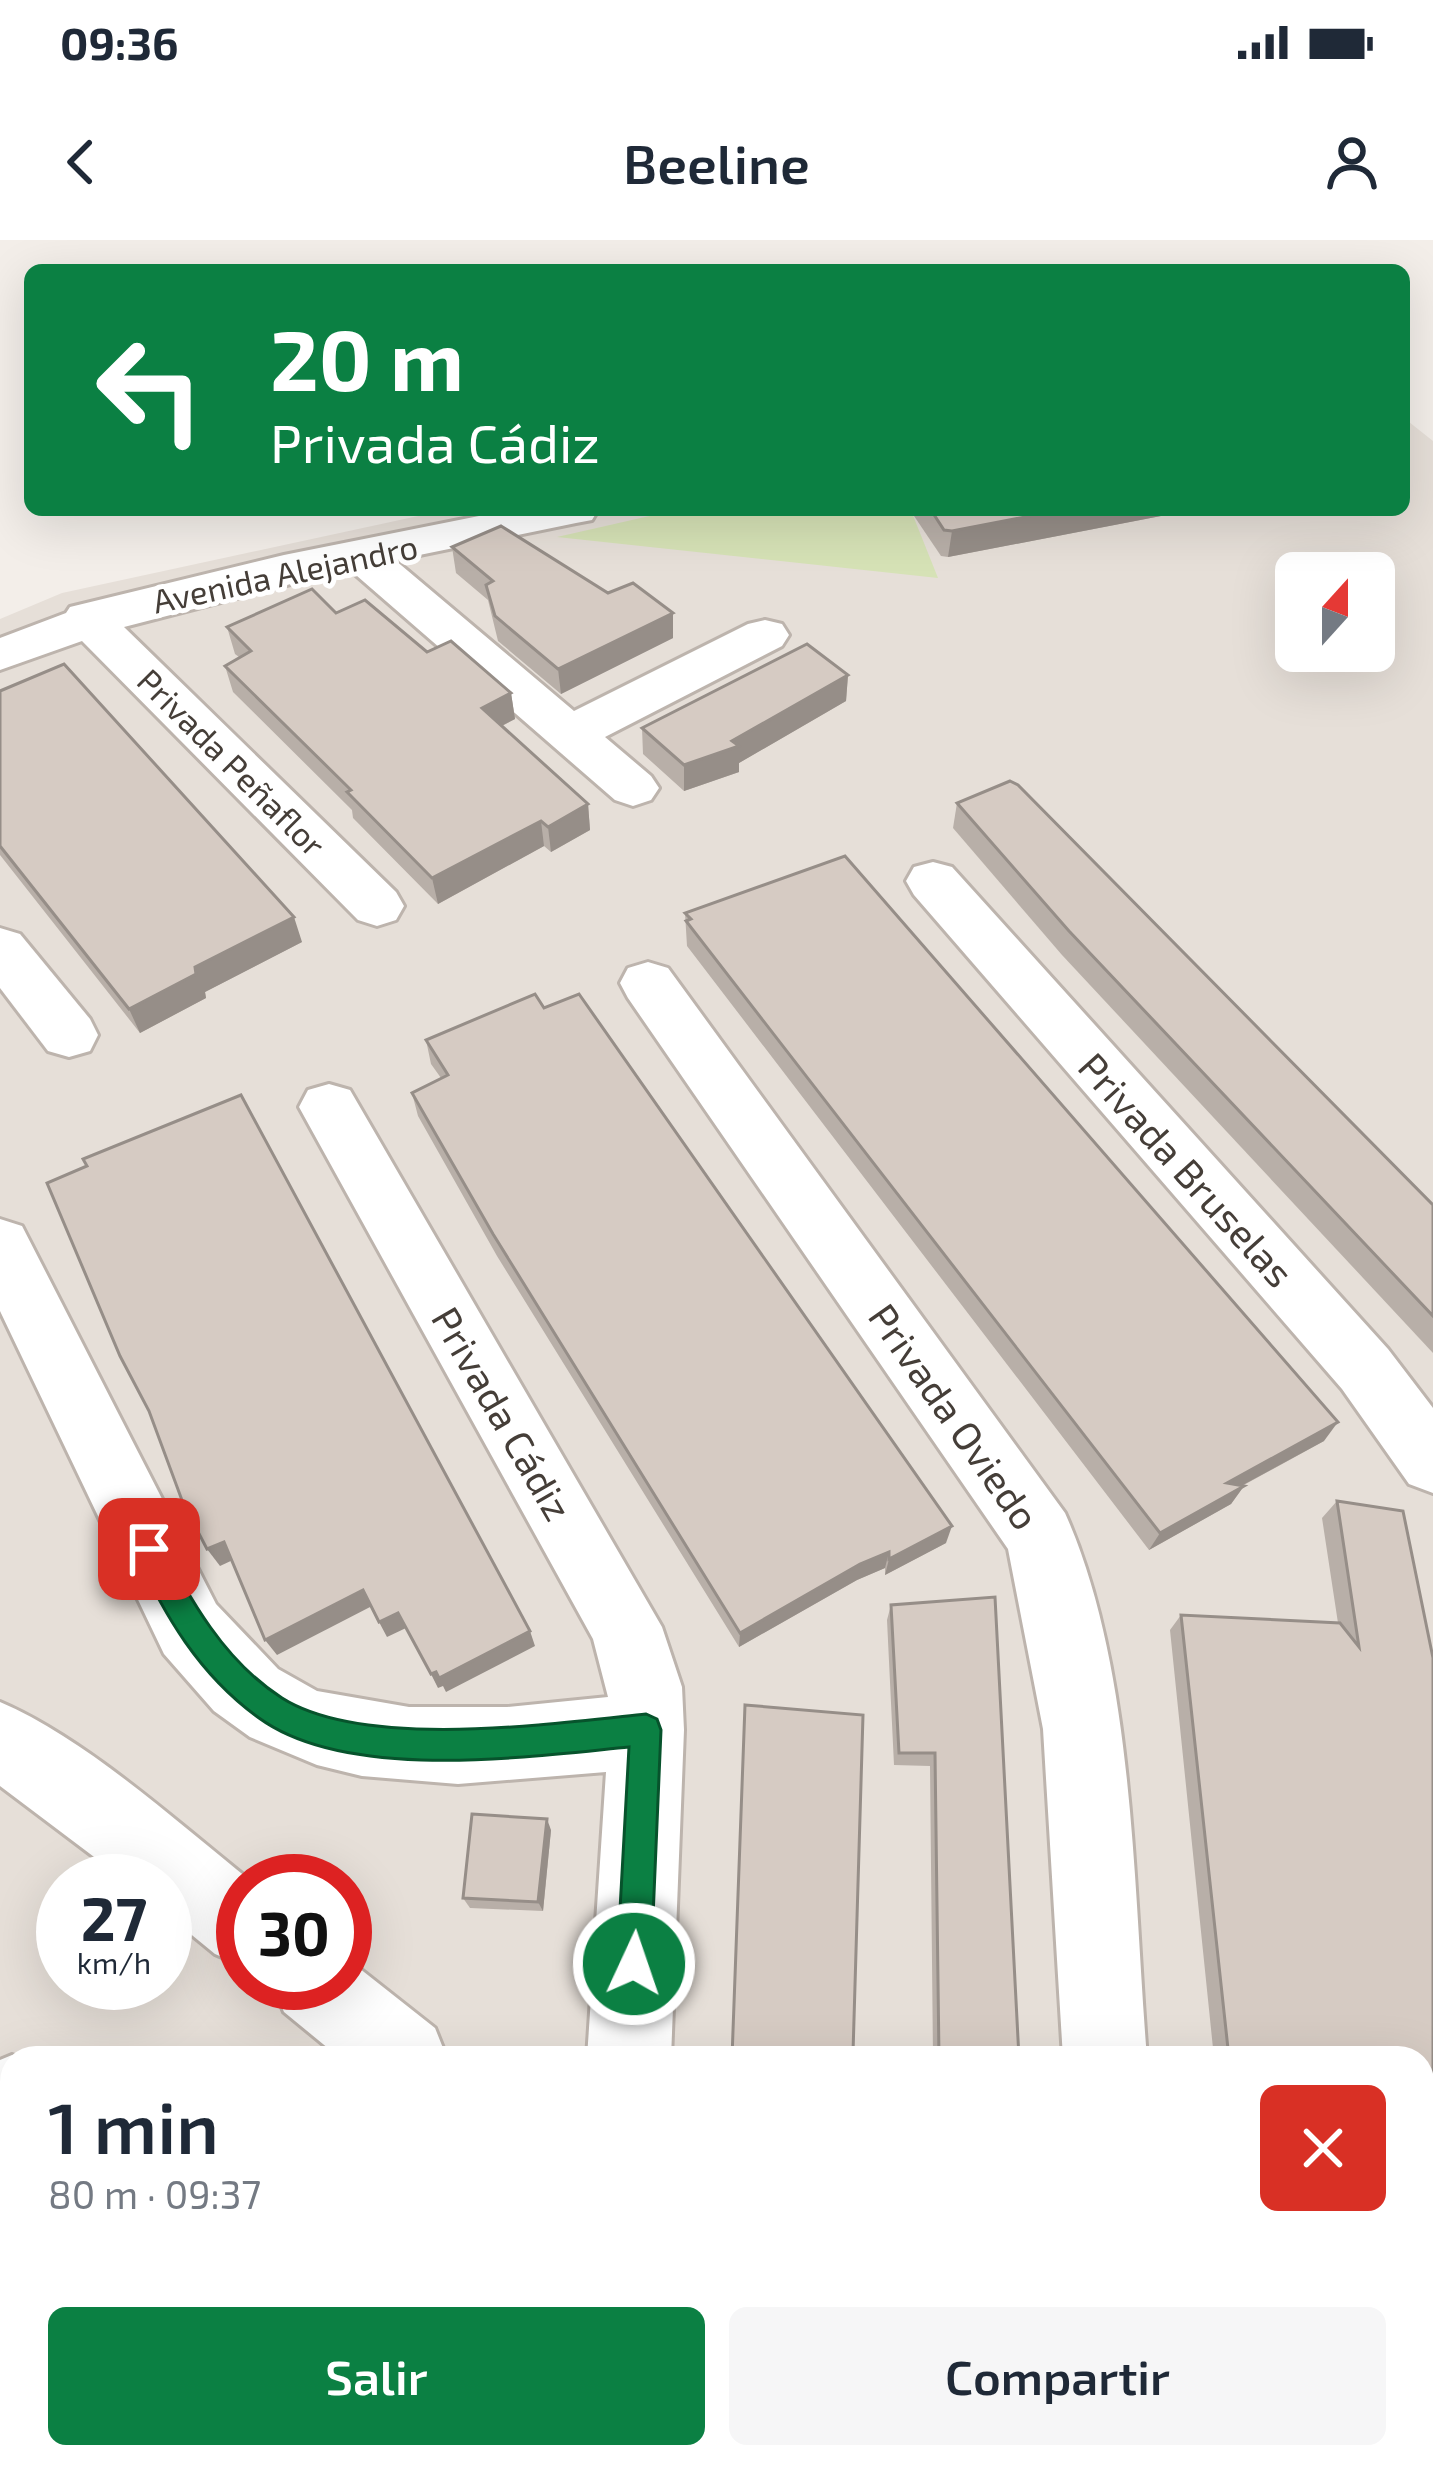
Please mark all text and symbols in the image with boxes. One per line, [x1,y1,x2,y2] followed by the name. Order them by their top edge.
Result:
[60,15,179,69] text: 09:36
[48,129,114,195] icon: back
[1319,129,1385,195] icon: person
[623,130,810,195] text: Beeline
[270,307,464,408] text: 20 m
[72,312,228,468] icon: left
[270,409,600,474] text: Privada Cádiz
[149,525,421,621] street label: Avenida Alejandro
[1275,552,1395,672] north arrow
[1275,552,1395,672] map controls
[130,660,334,864] street label: Privada Peñaflor
[1070,1042,1304,1296] street label: Privada Bruselas
[860,1294,1050,1538] street label: Privada Oviedo
[423,1298,583,1528] street label: Privada Cádiz
[98,1498,200,1600] pin
[116,1516,182,1582] icon: arrive
[216,1854,372,2010] speed limit sign: 30
[81,1881,147,1953] text: 27
[571,1901,697,2027] position arrow
[77,1944,151,1980] text: km/h
[48,2082,219,2168] text: 1 min
[1260,2085,1386,2211] button: close
[48,2170,261,2217] text: 80 m · 09:37
[48,2307,705,2445] button: Salir
[729,2307,1386,2445] button: Compartir

